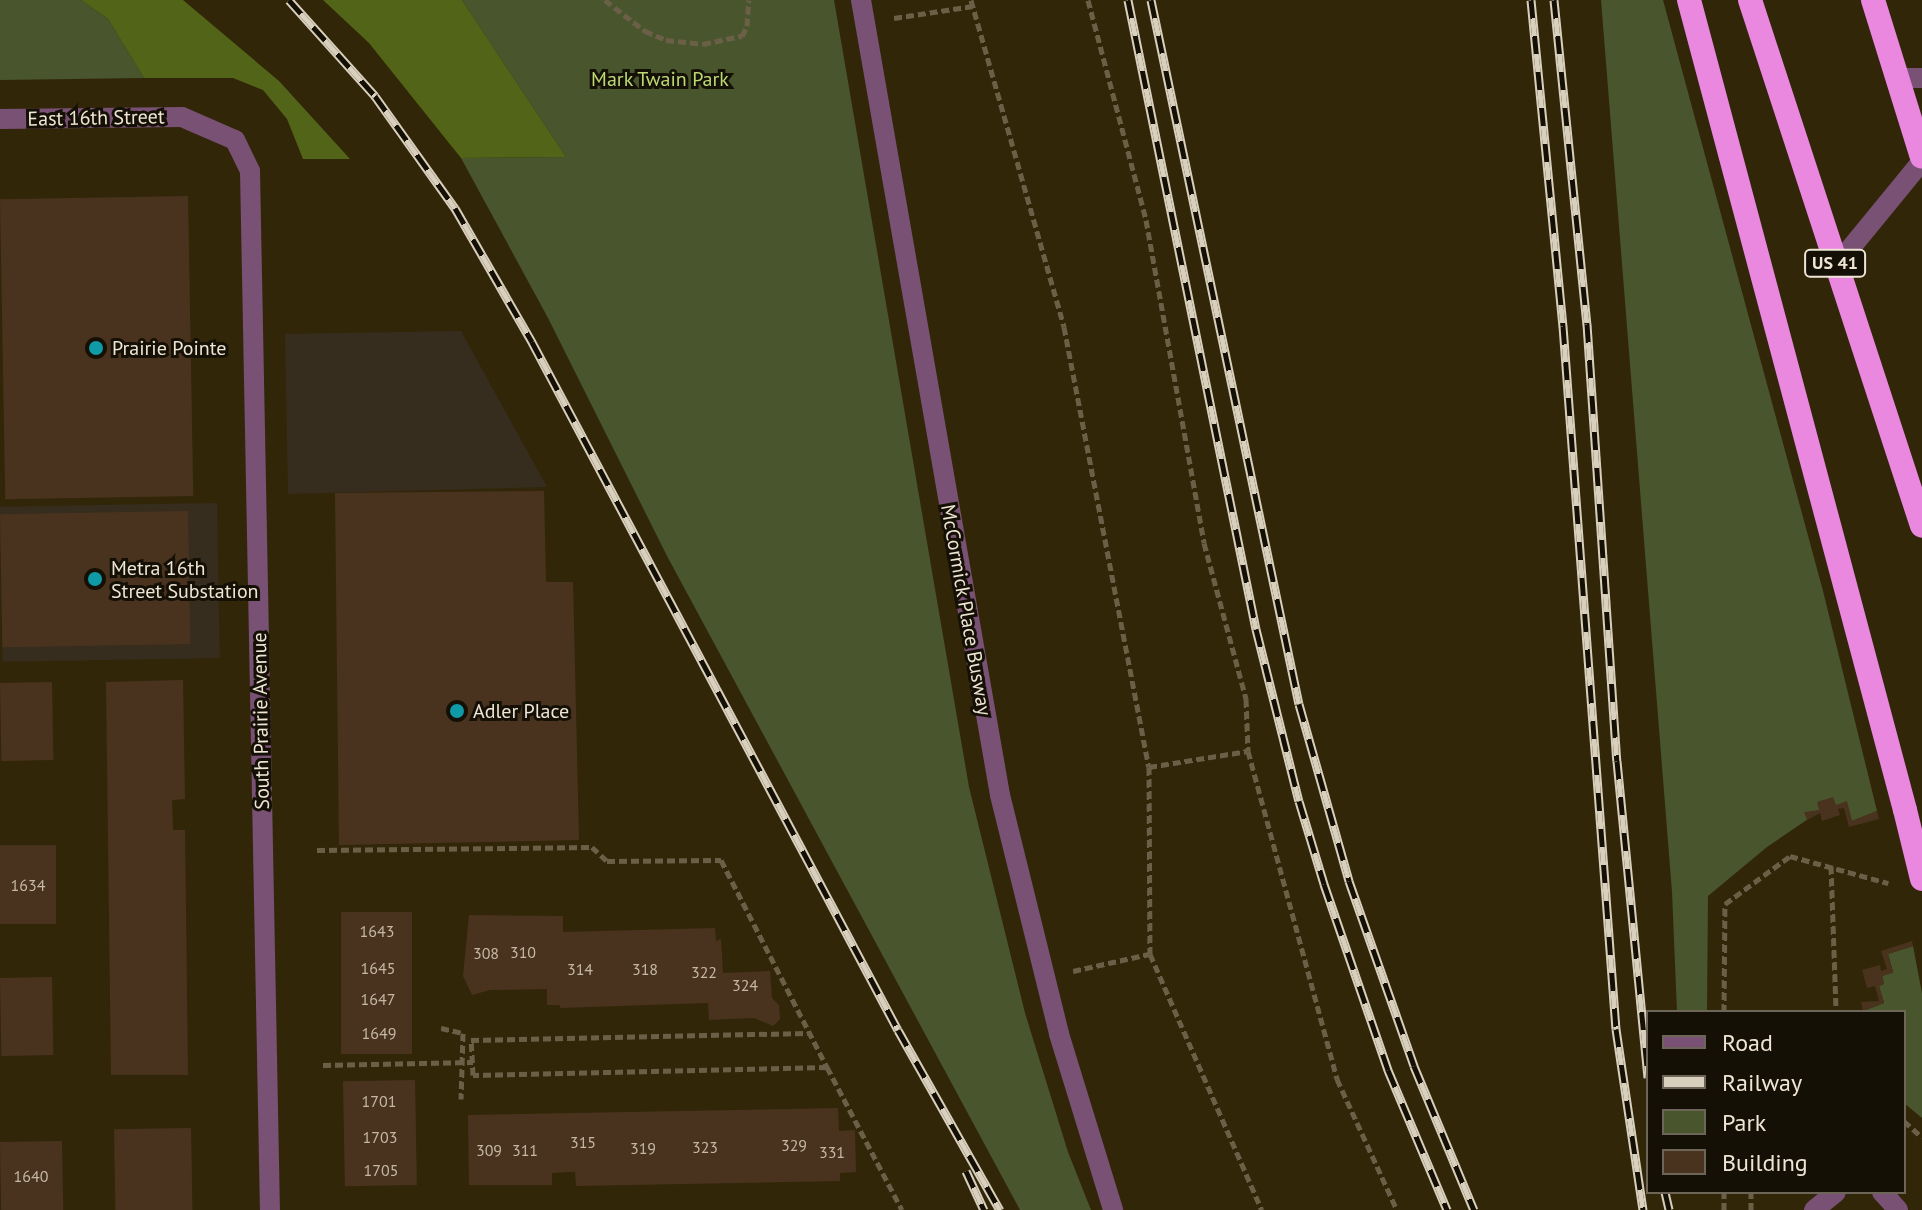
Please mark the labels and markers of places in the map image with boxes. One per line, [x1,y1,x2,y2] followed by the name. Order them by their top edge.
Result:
[112,336,226,360] place label: Prairie Pointe
[87,339,105,357] marker: Prairie Pointe
[111,556,259,603] place label: Metra 16th Street Substation
[86,570,104,588] marker: Metra 16th Street Substation
[473,699,569,723] place label: Adler Place
[448,702,466,720] marker: Adler Place

